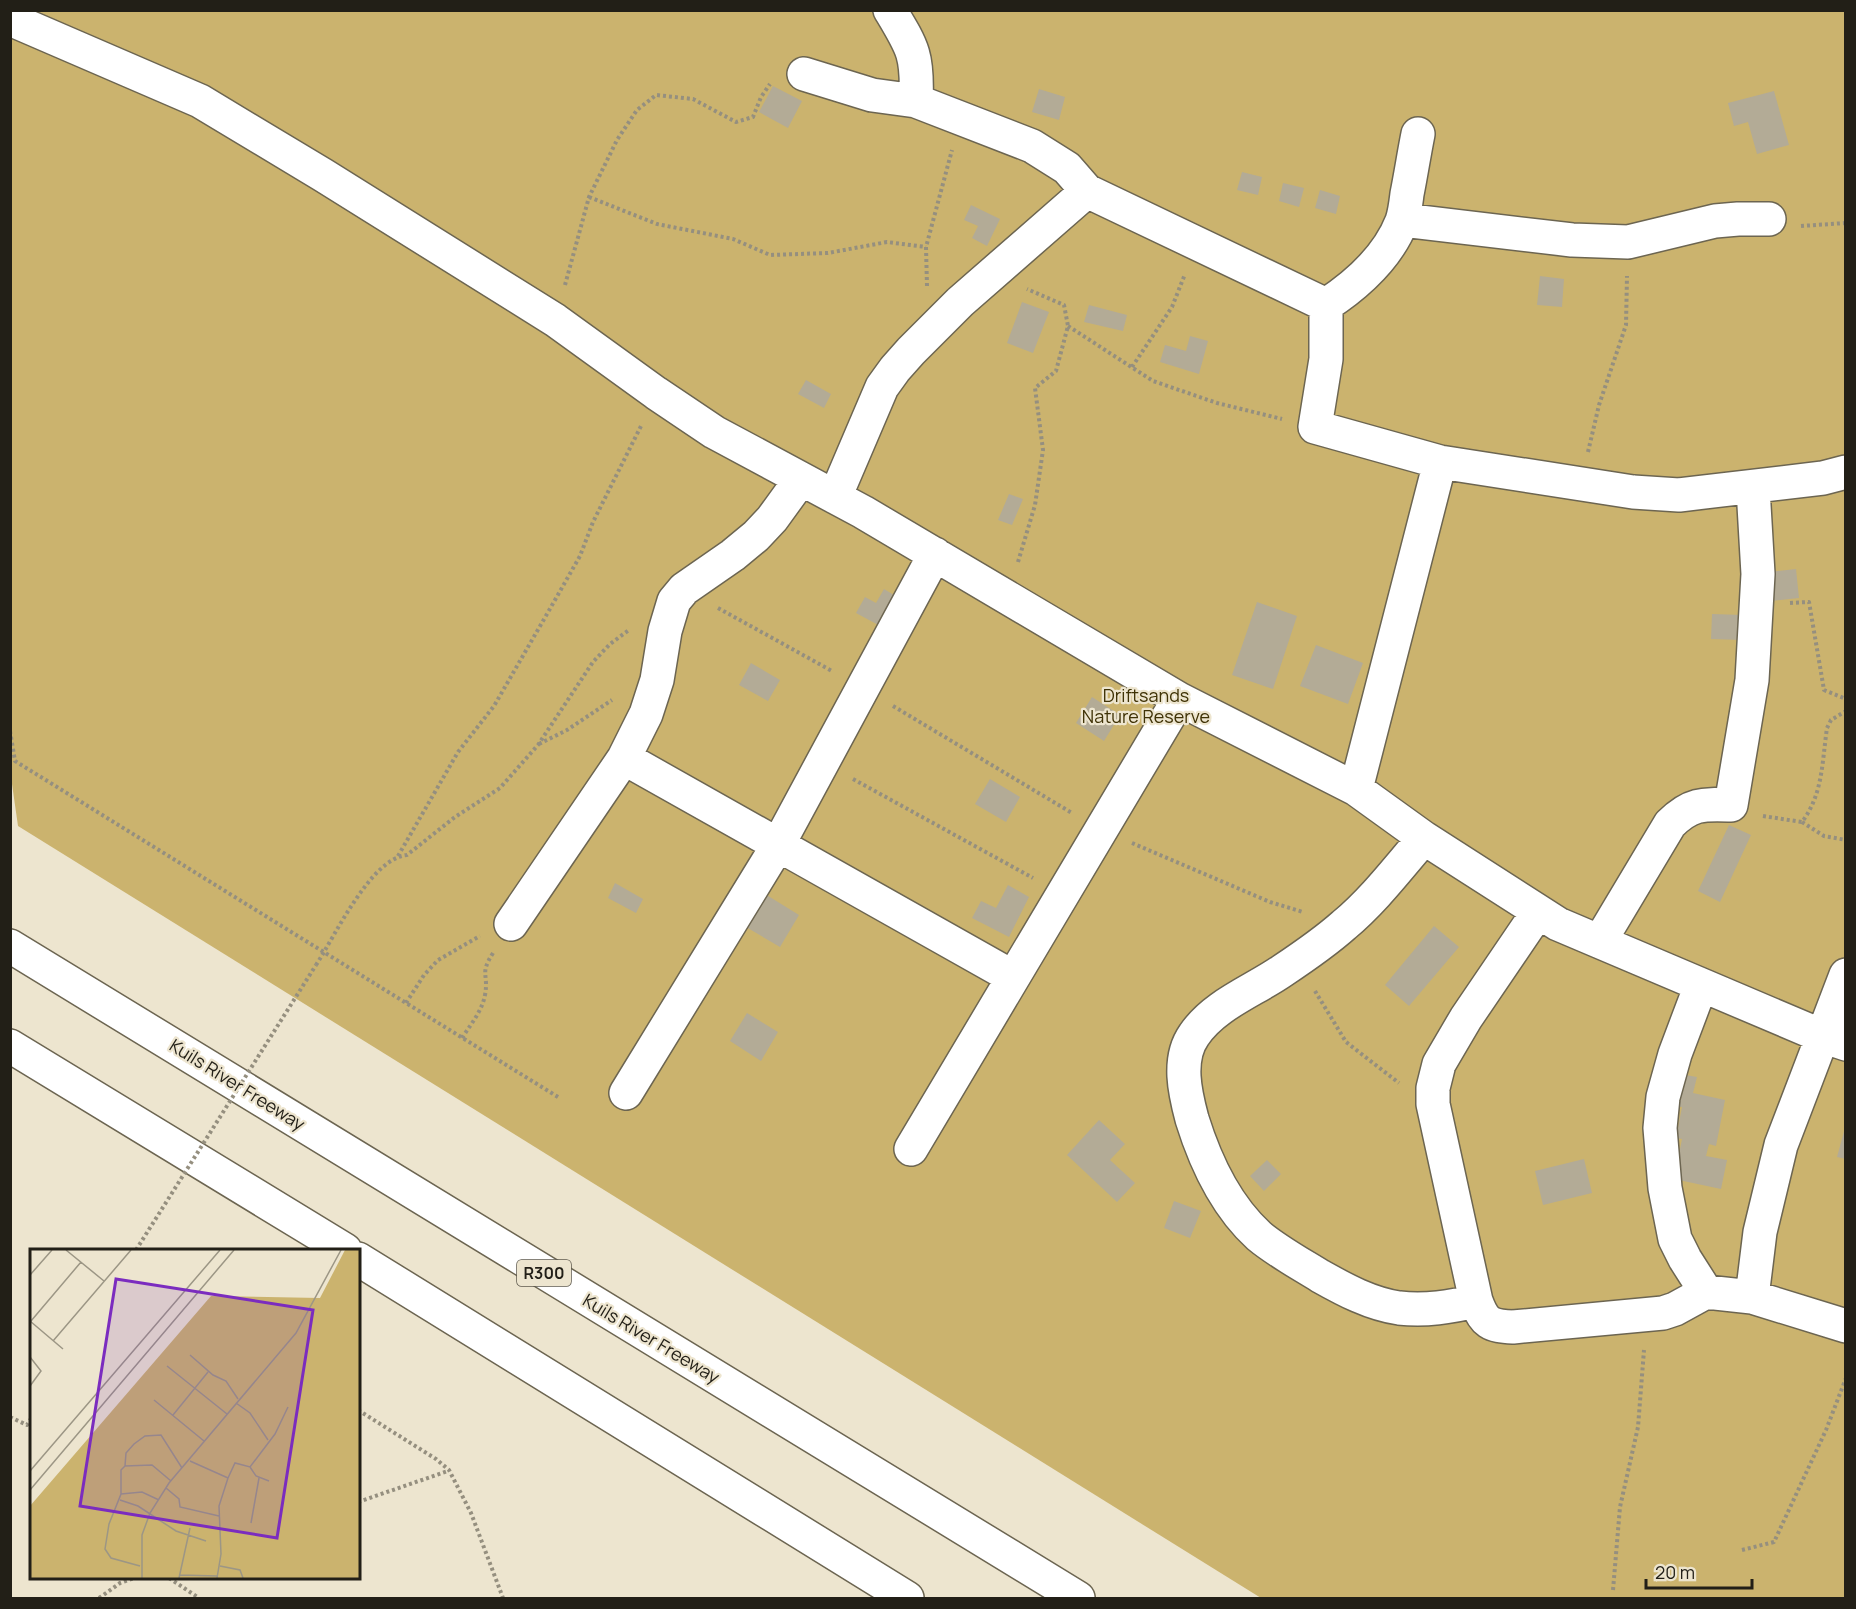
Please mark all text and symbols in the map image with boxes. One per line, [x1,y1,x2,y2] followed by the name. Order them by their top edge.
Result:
[1082,683,1210,728] park label: Driftsands Nature Reserve
[165,1033,310,1136] street label: Kuils River Freeway
[30,1249,360,1579] inset map
[517,1260,571,1286] road number: R300
[579,1288,725,1389] street label: Kuils River Freeway
[1646,1552,1752,1590] scale bar
[1655,1560,1695,1584] text: 20 m

